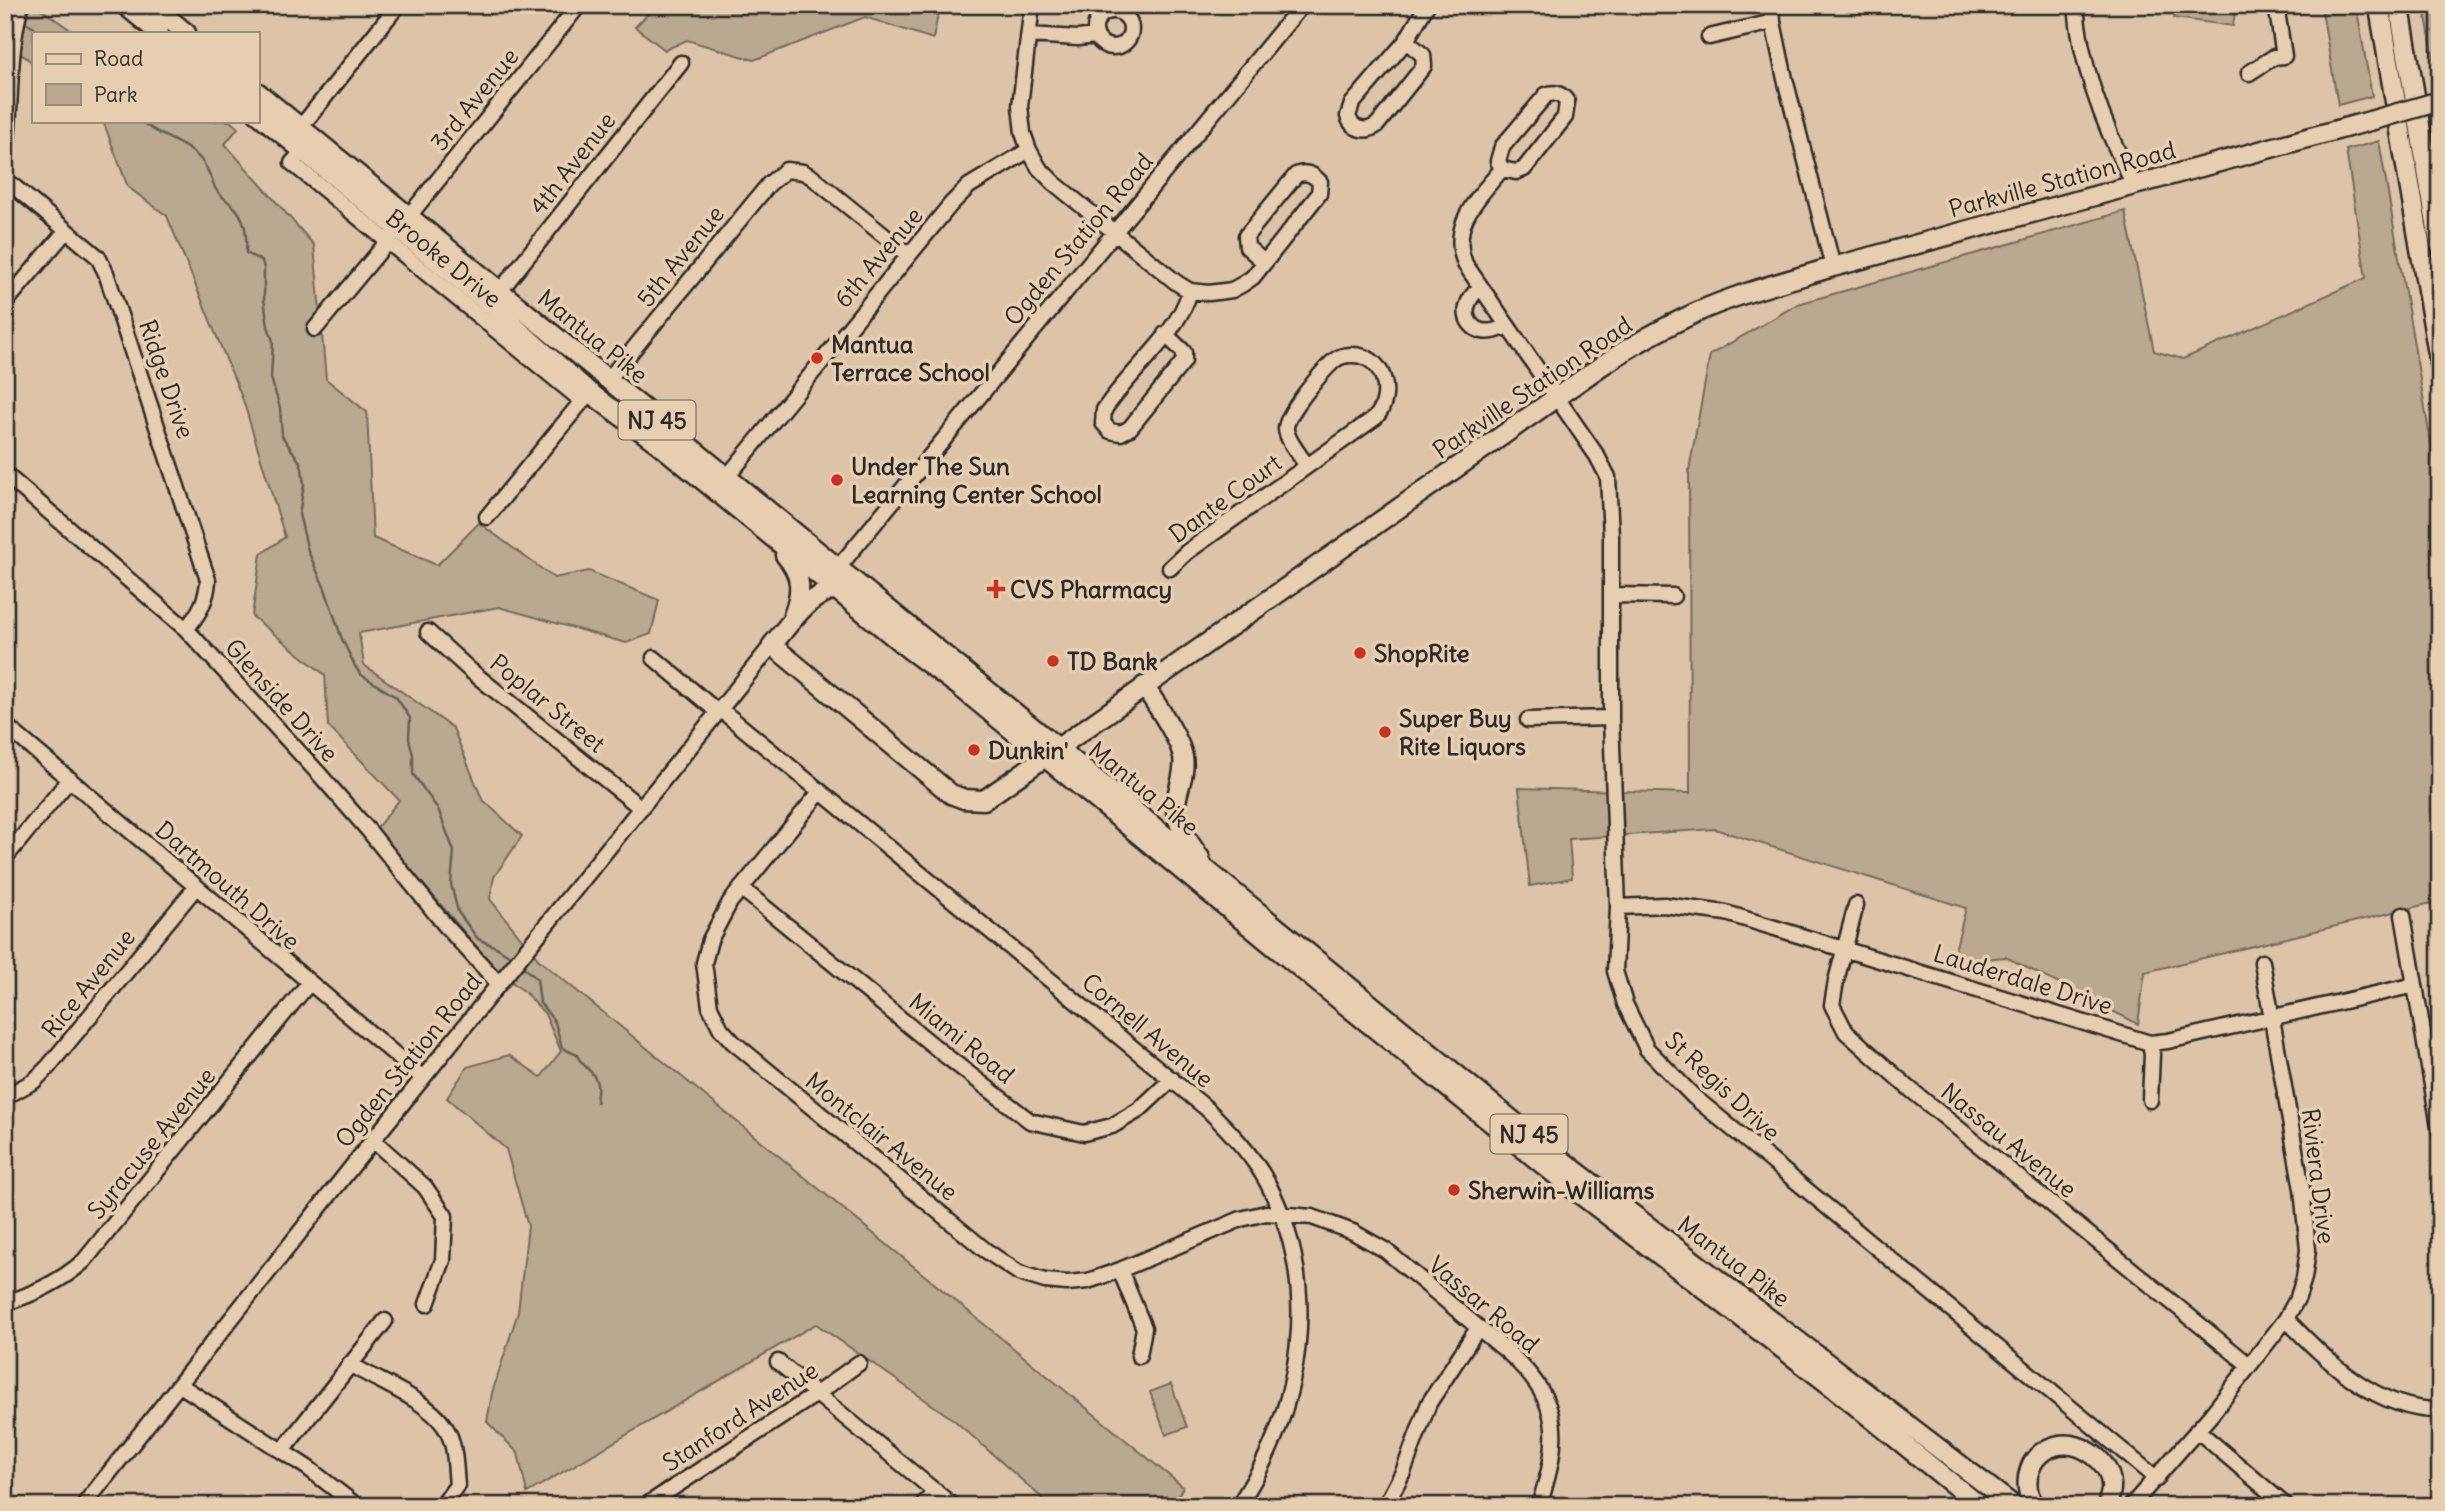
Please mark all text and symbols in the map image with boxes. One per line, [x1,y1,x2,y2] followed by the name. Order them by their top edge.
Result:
[32,32,259,122] legend
[424,42,524,156] street label: 3rd Avenue
[94,45,143,72] text: Road
[94,81,137,108] text: Park
[523,106,621,220] street label: 4th Avenue
[1945,134,2179,224] street label: Parkville Station Road
[997,147,1159,331] street label: Ogden Station Road
[630,199,730,313] street label: 5th Avenue
[827,201,929,313] street label: 6th Avenue
[380,202,508,314] street label: Brooke Drive
[532,283,654,389] street label: Mantua Pike
[1427,309,1637,465] street label: Parkville Station Road
[133,316,201,442] street label: Ridge Drive
[831,329,990,387] place label: Mantua Terrace School
[809,350,825,366] marker: Mantua Terrace School
[618,400,696,440] road number: NJ 45
[1163,447,1287,549] street label: Dante Court
[851,451,1102,509] place label: Under The Sun Learning Center School
[829,472,845,488] marker: Under The Sun Learning Center School
[1010,574,1172,604] place label: CVS Pharmacy
[988,581,1004,597] marker: CVS Pharmacy
[219,632,345,768] street label: Glenside Drive
[1374,638,1470,668] place label: ShopRite
[1352,645,1368,661] marker: ShopRite
[1067,646,1158,676] place label: TD Bank
[484,647,612,759] street label: Poplar Street
[1045,653,1061,669] marker: TD Bank
[1399,703,1526,761] place label: Super Buy Rite Liquors
[1377,724,1393,740] marker: Super Buy Rite Liquors
[988,735,1069,765] place label: Dunkin'
[1083,735,1205,841] street label: Mantua Pike
[966,742,982,758] marker: Dunkin'
[150,814,306,956] street label: Dartmouth Drive
[35,922,141,1044] street label: Rice Avenue
[1930,938,2116,1020] street label: Lauderdale Drive
[1076,966,1220,1094] street label: Cornell Avenue
[328,967,488,1153] street label: Ogden Station Road
[903,986,1021,1090] street label: Miami Road
[1659,1025,1787,1147] street label: St Regis Drive
[81,1061,221,1225] street label: Syracuse Avenue
[800,1065,964,1207] street label: Montclair Avenue
[1935,1076,2083,1204] street label: Nassau Avenue
[2296,1107,2342,1245] street label: Riviera Drive
[1490,1114,1568,1154] road number: NJ 45
[1468,1175,1655,1205] place label: Sherwin-Williams
[1446,1182,1462,1198] marker: Sherwin-Williams
[1672,1209,1796,1313] street label: Mantua Pike
[1423,1249,1545,1359] street label: Vassar Road
[657,1355,823,1477] street label: Stanford Avenue

